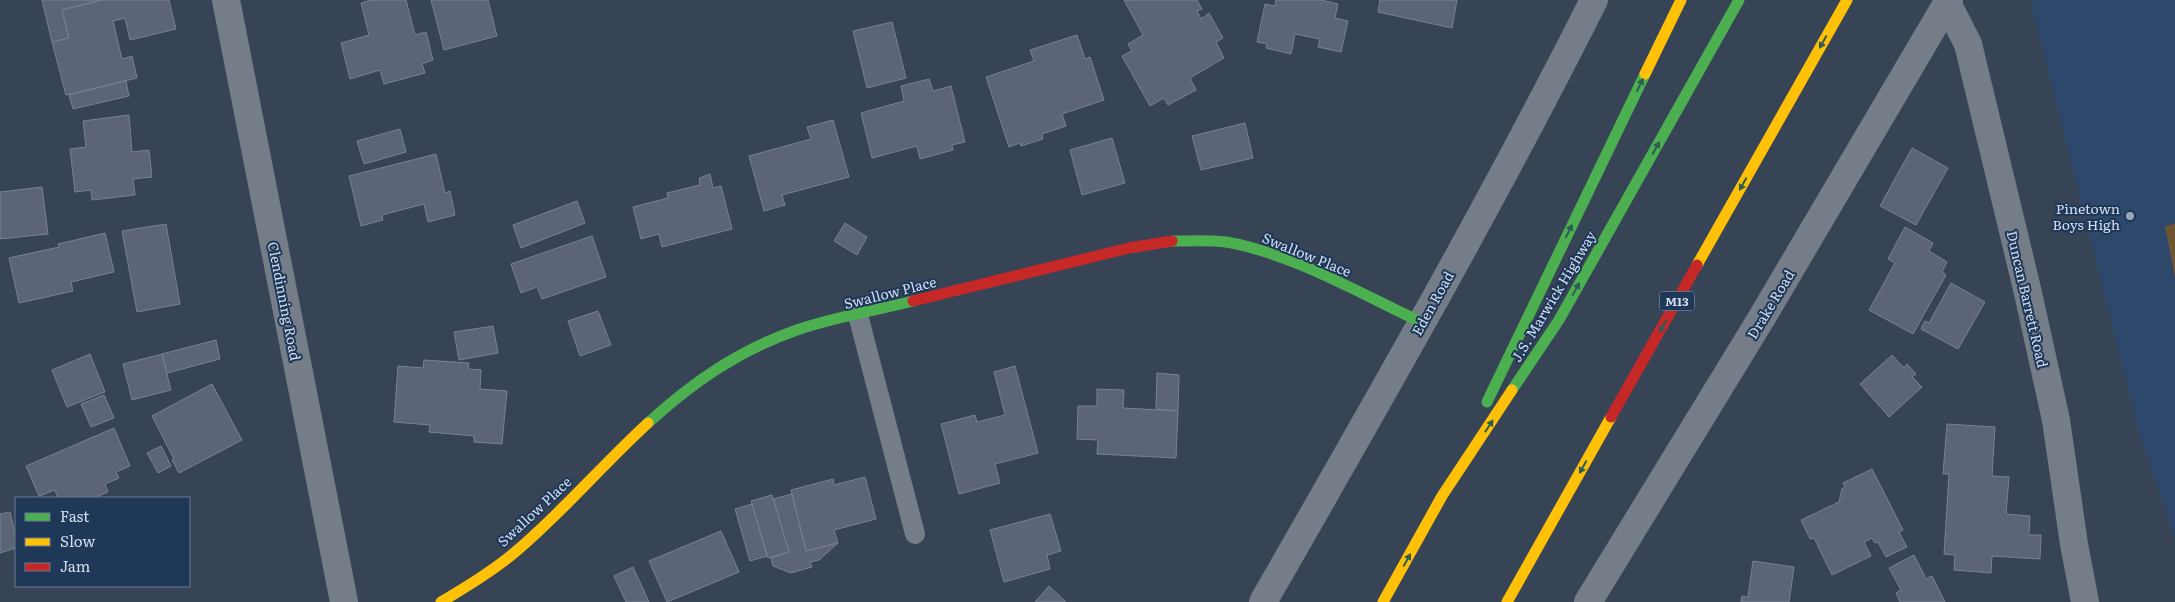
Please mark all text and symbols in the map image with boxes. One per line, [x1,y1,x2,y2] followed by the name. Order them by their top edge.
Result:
[1818,36,1827,49] one-way arrow
[1636,78,1644,92] one-way arrow
[1652,140,1660,155] one-way arrow
[1739,177,1747,191] one-way arrow
[2053,198,2120,234] place label: Pinetown Boys High
[2124,210,2136,222] marker: Pinetown Boys High
[1566,224,1574,238] one-way arrow
[1506,226,1601,365] street label: J.S. Marwick Highway
[1259,227,1355,281] street label: Swallow Place
[2002,228,2054,370] street label: Duncan Barrett Road
[264,240,306,363] street label: Clendinning Road
[1742,265,1799,342] street label: Drake Road
[1406,267,1458,339] street label: Eden Road
[842,271,938,313] street label: Swallow Place
[1572,282,1580,297] one-way arrow
[1660,292,1694,310] road number: M13
[1659,318,1667,333] one-way arrow
[1484,419,1493,433] one-way arrow
[1579,460,1588,474] one-way arrow
[493,471,575,551] street label: Swallow Place
[15,497,190,587] legend
[60,504,89,527] text: Fast
[60,529,95,552] text: Slow
[1402,553,1411,566] one-way arrow
[60,554,91,577] text: Jam

